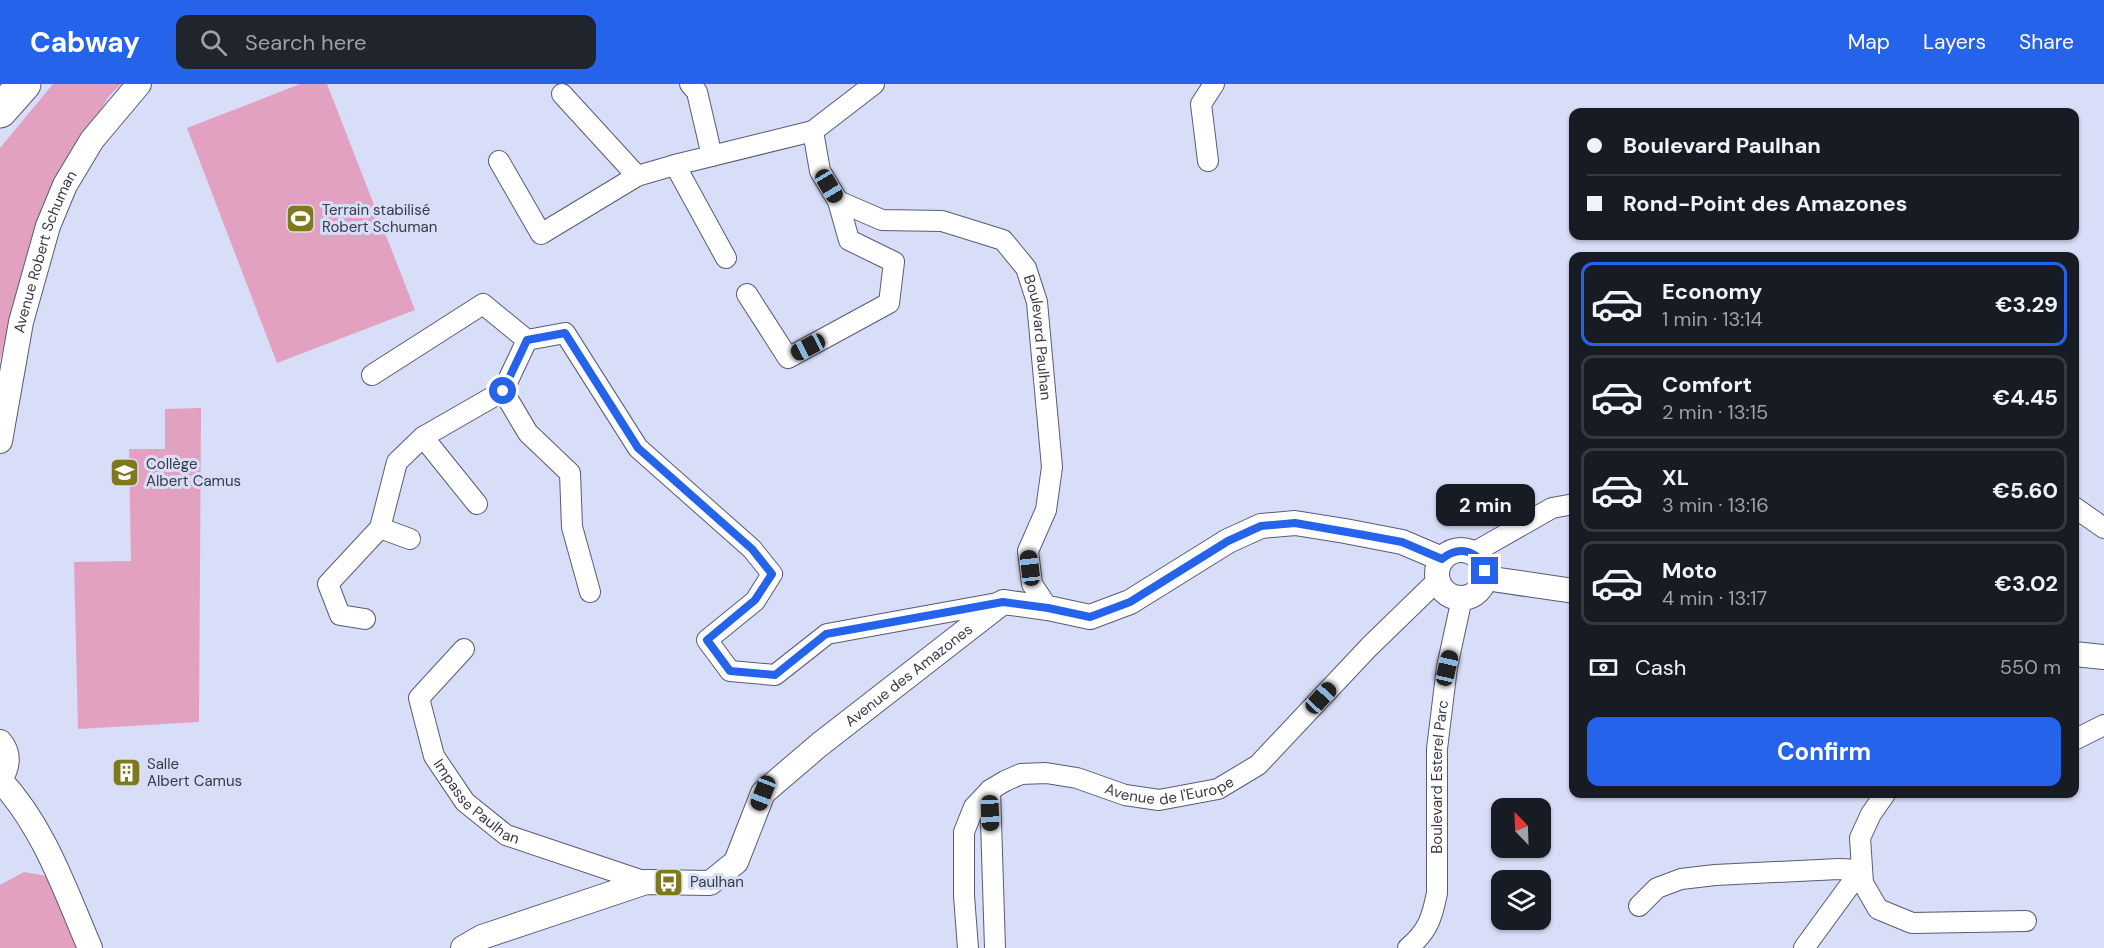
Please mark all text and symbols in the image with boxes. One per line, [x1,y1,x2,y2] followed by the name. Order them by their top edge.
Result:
[176,15,596,69] search box
[30,24,140,61] text: Cabway
[197,26,230,59] icon: search
[245,28,366,57] text: Search here
[1848,28,1890,56] text: Map
[1923,28,1986,56] text: Layers
[2019,28,2074,56] text: Share
[1623,131,1821,160] text: Boulevard Paulhan
[812,166,846,206] car
[9,167,81,335] street label: Avenue Robert Schuman
[1623,189,1907,218] text: Rond-Point des Amazones
[322,200,437,237] place label: Terrain stabilisé Robert Schuman
[285,203,317,235] sports icon: Terrain stabilisé Robert Schuman
[1019,272,1056,401] street label: Boulevard Paulhan
[1590,277,1644,331] icon: car
[1662,277,1762,306] text: Economy
[1995,290,2058,319] text: €3.29
[1662,306,1763,332] text: 1 min · 13:14
[788,331,828,363] car
[1590,370,1644,424] icon: car
[1662,370,1752,399] text: Comfort
[489,377,516,404] route start
[1993,383,2058,412] text: €4.45
[1662,399,1768,425] text: 2 min · 13:15
[146,454,241,491] place label: Collège Albert Camus
[109,457,141,489] school or university icon: Collège Albert Camus
[1590,463,1644,517] icon: car
[1662,463,1689,492] text: XL
[1993,476,2058,505] text: €5.60
[1436,484,1534,526] callout: 2 min
[1459,492,1512,518] text: 2 min
[1662,492,1769,518] text: 3 min · 13:16
[1019,549,1041,587] car
[1590,556,1644,610] icon: car
[1662,556,1717,585] text: Moto
[1471,557,1498,584] route end
[1995,569,2058,598] text: €3.02
[1662,585,1767,611] text: 4 min · 13:17
[841,619,977,731] street label: Avenue des Amazones
[1434,648,1460,688] car
[1587,651,1620,684] icon: cash
[1635,653,1686,682] text: Cash
[2000,654,2061,680] text: 550 m
[1302,679,1340,717] car
[1427,699,1453,854] street label: Boulevard Esterel Parc
[1587,717,2061,786] button: Confirm
[147,754,242,791] place label: Salle Albert Camus
[429,755,522,849] street label: Impasse Paulhan
[110,757,142,789] building icon: Salle Albert Camus
[1102,772,1238,810] street label: Avenue de l'Europe
[748,773,778,813] car
[980,795,1000,831] car
[1491,798,1551,858] north arrow
[1491,798,1551,930] map controls
[653,866,685,898] bus stop icon: Paulhan
[1491,870,1551,930] button: layers
[690,872,744,892] place label: Paulhan

